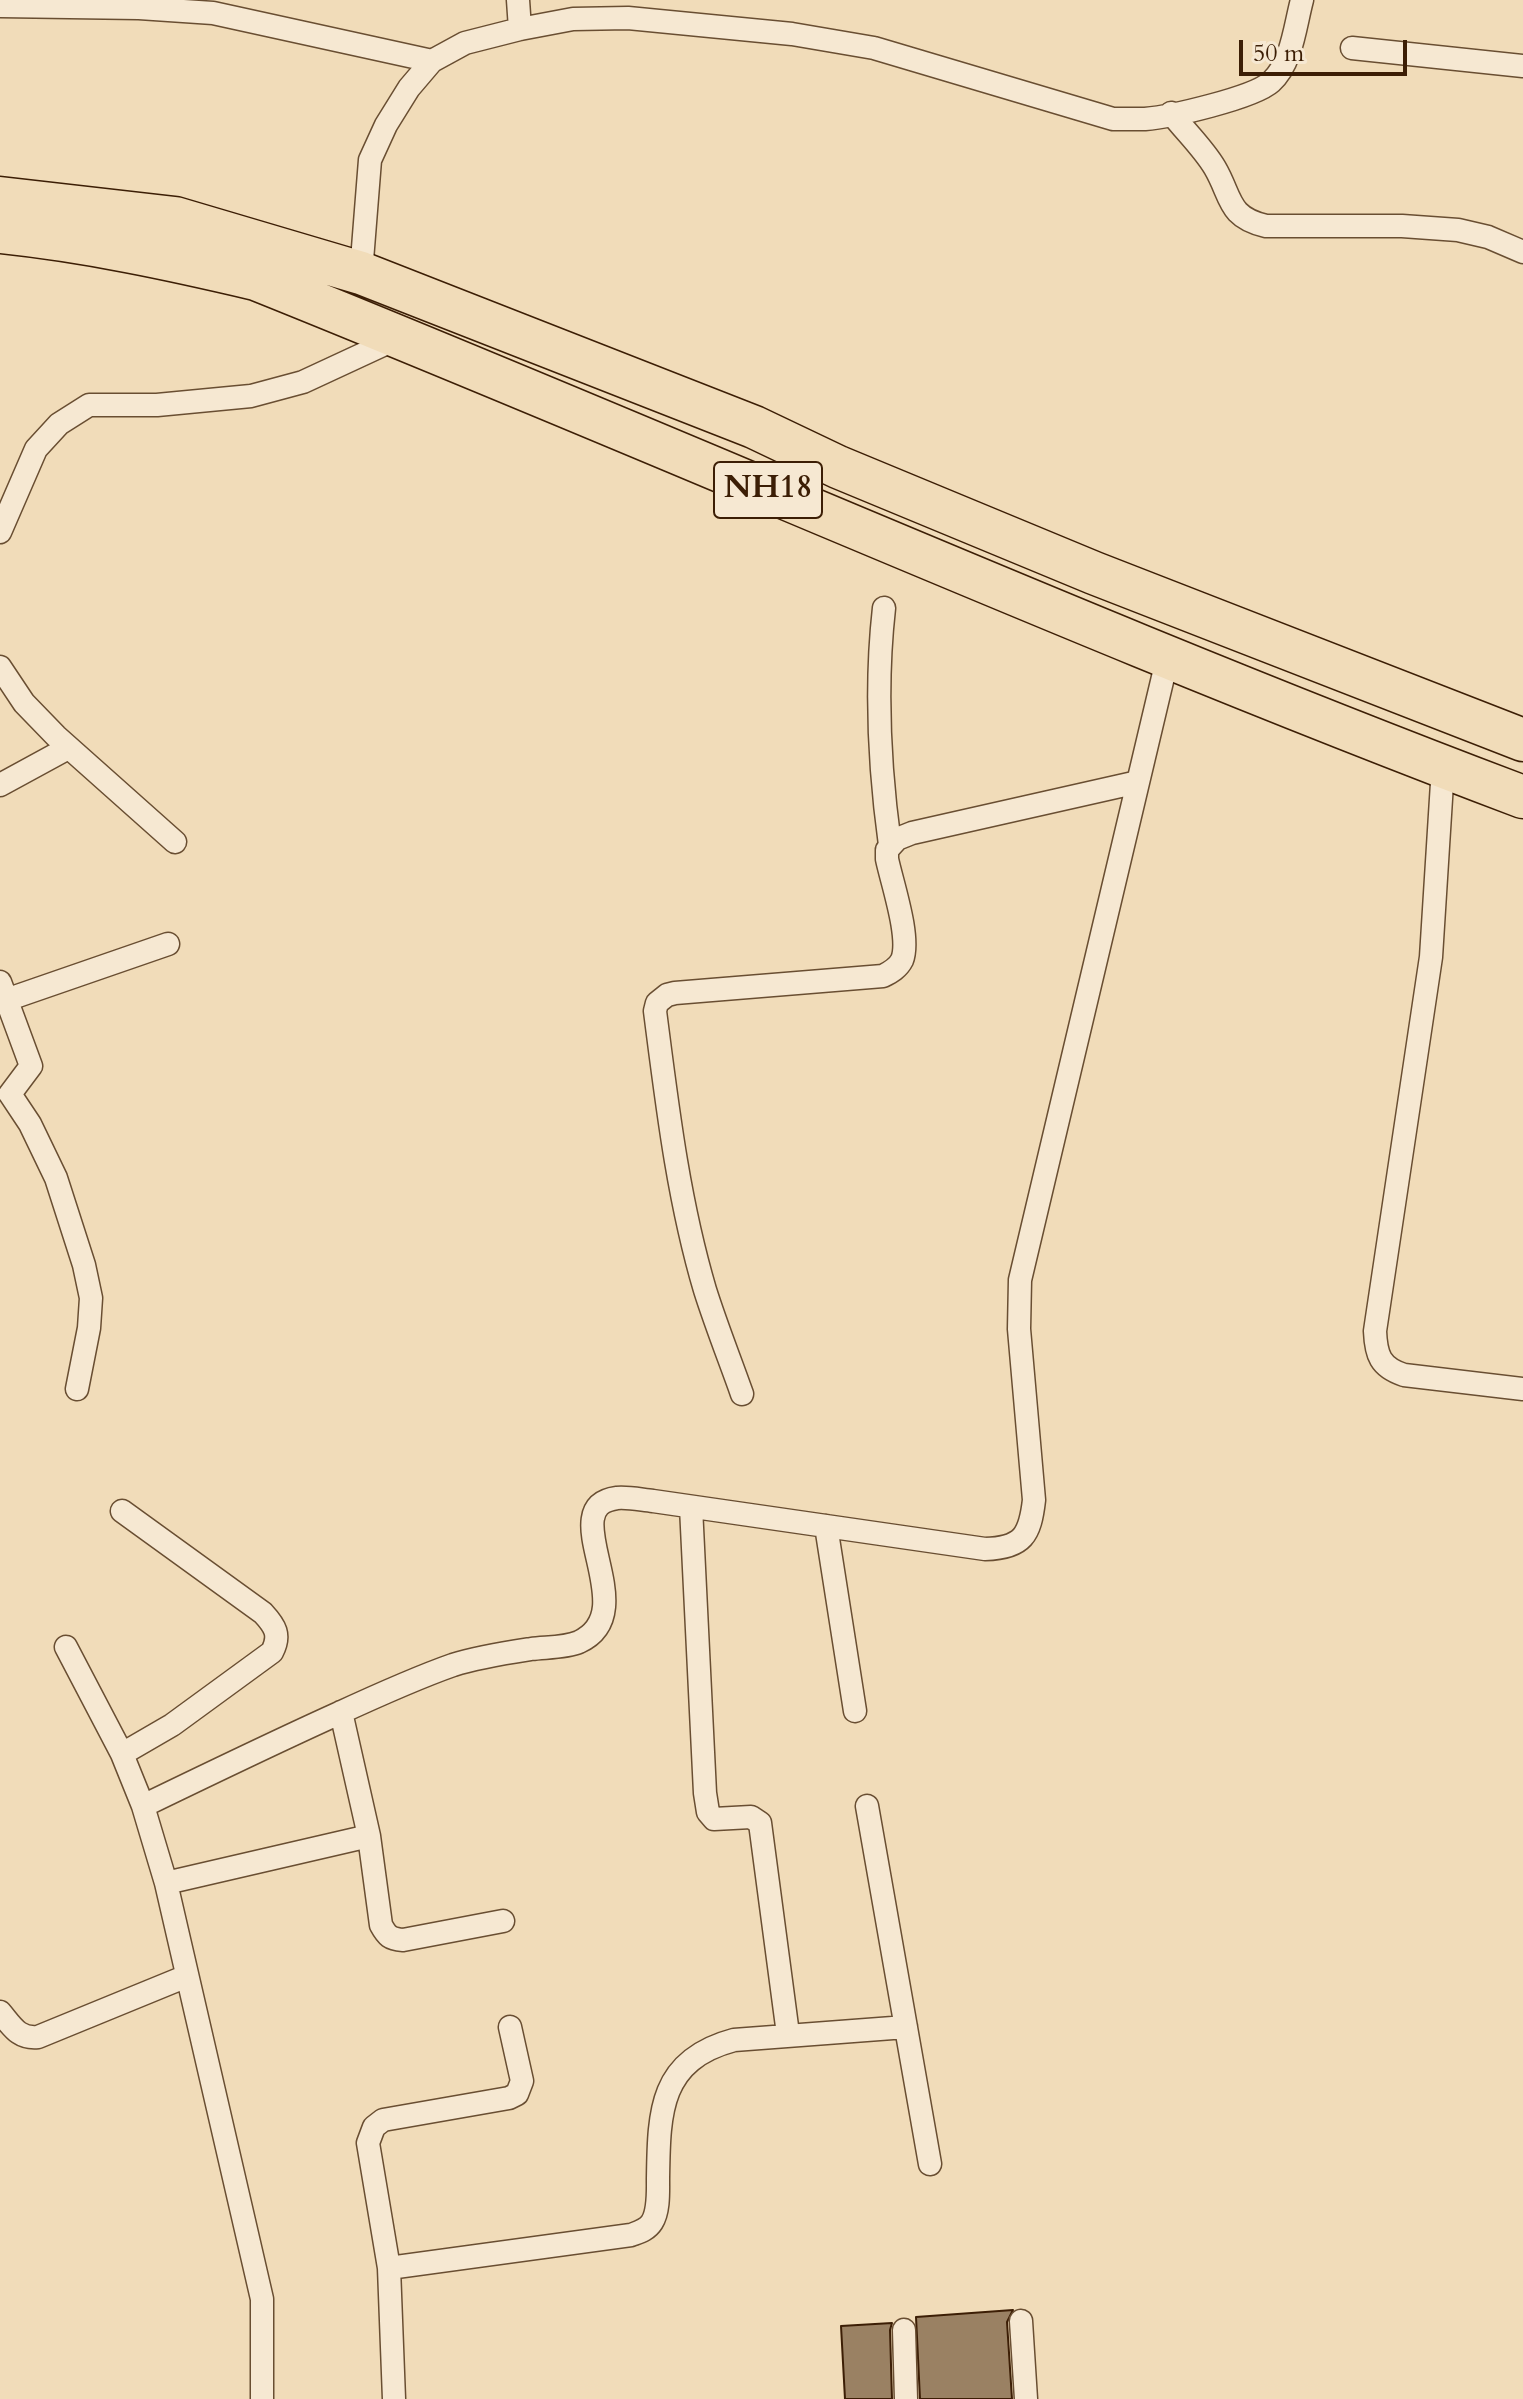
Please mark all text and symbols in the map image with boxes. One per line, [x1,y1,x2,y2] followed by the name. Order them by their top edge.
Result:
[1243,24,1411,74] scale bar
[1253,37,1304,70] text: 50 m
[714,462,822,518] road number: NH18

